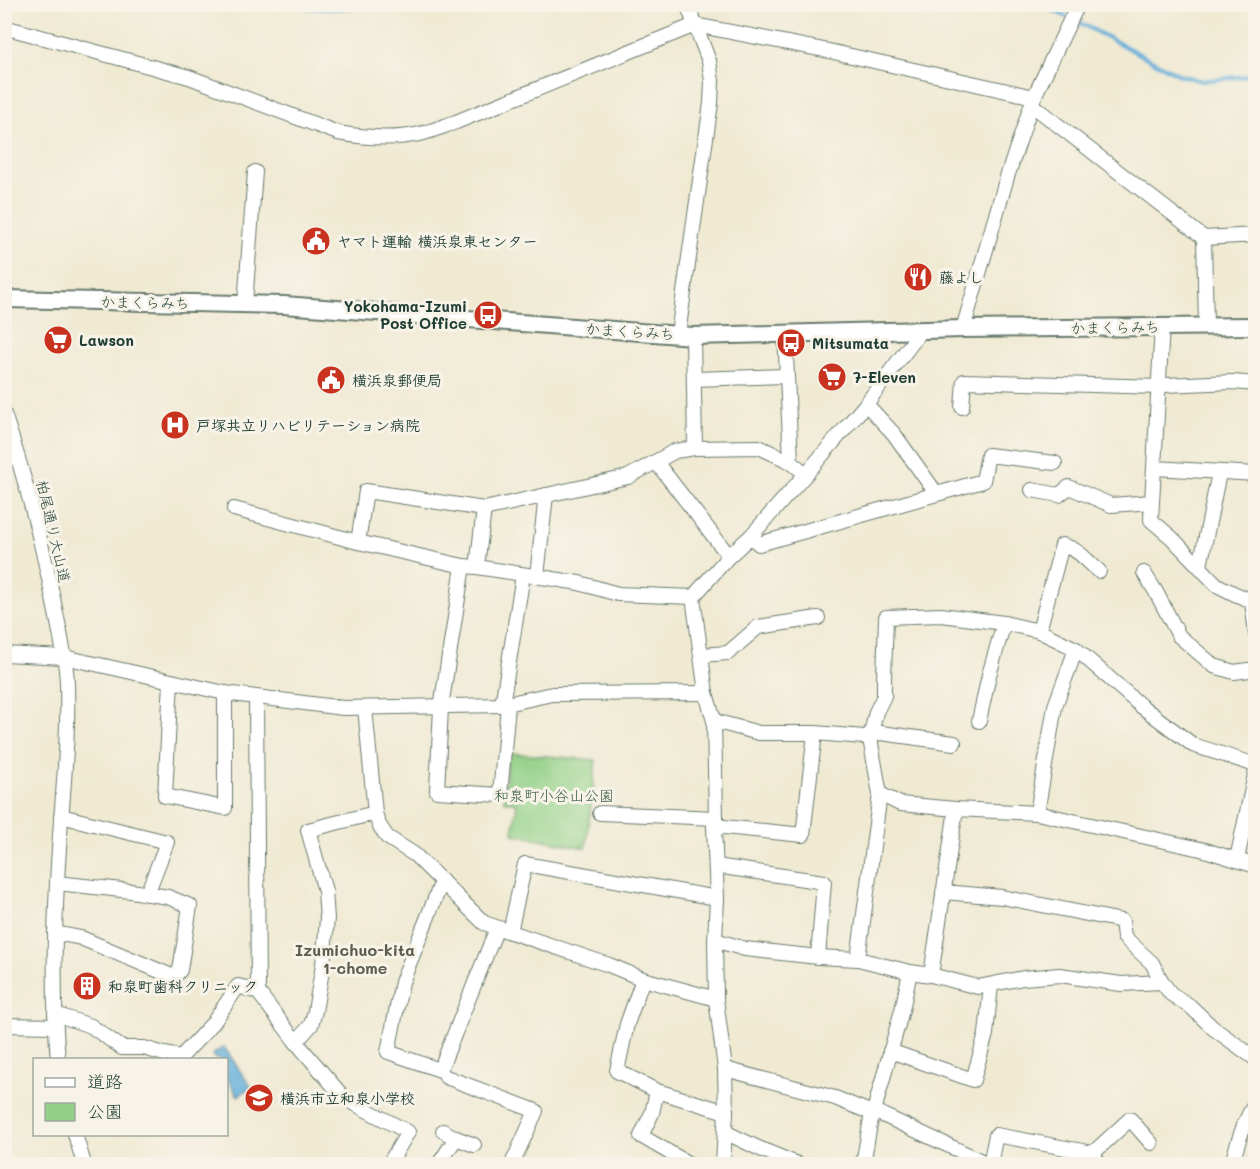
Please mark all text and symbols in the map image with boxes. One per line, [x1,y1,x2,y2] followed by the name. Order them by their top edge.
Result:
[300,225,332,257] public building icon: ヤマト運輸 横浜泉東センター
[337,231,537,251] place label: ヤマト運輸 横浜泉東センター
[902,261,934,293] restaurant icon: 藤よし
[939,267,984,287] place label: 藤よし
[100,291,190,313] street label: かまくらみち
[344,296,467,333] place label: Yokohama-Izumi Post Office
[472,299,504,331] bus stop icon: Yokohama-Izumi Post Office
[1070,316,1160,338] street label: かまくらみち
[585,318,675,344] street label: かまくらみち
[42,324,74,356] supermarket icon: Lawson
[775,327,807,359] bus stop icon: Mitsumata
[79,330,134,350] place label: Lawson
[812,333,889,353] place label: Mitsumata
[816,361,848,393] supermarket icon: 7-Eleven
[315,364,347,396] public building icon: 横浜泉郵便局
[853,367,916,387] place label: 7-Eleven
[352,370,442,390] place label: 横浜泉郵便局
[159,409,191,441] hospital icon: 戸塚共立リハビリテーション病院
[196,415,420,435] place label: 戸塚共立リハビリテーション病院
[32,478,76,584] street label: 柏尾通り大山道
[494,785,614,805] park label: 和泉町小谷山公園
[295,939,415,978] district label: Izumichuo-kita 1-chome
[71,970,103,1002] building icon: 和泉町歯科クリニック
[108,976,258,996] place label: 和泉町歯科クリニック
[33,1058,228,1136] legend
[87,1069,123,1093] text: 道路
[243,1082,275,1114] school or university icon: 横浜市立和泉小学校
[280,1088,415,1108] place label: 横浜市立和泉小学校
[87,1099,123,1123] text: 公園

